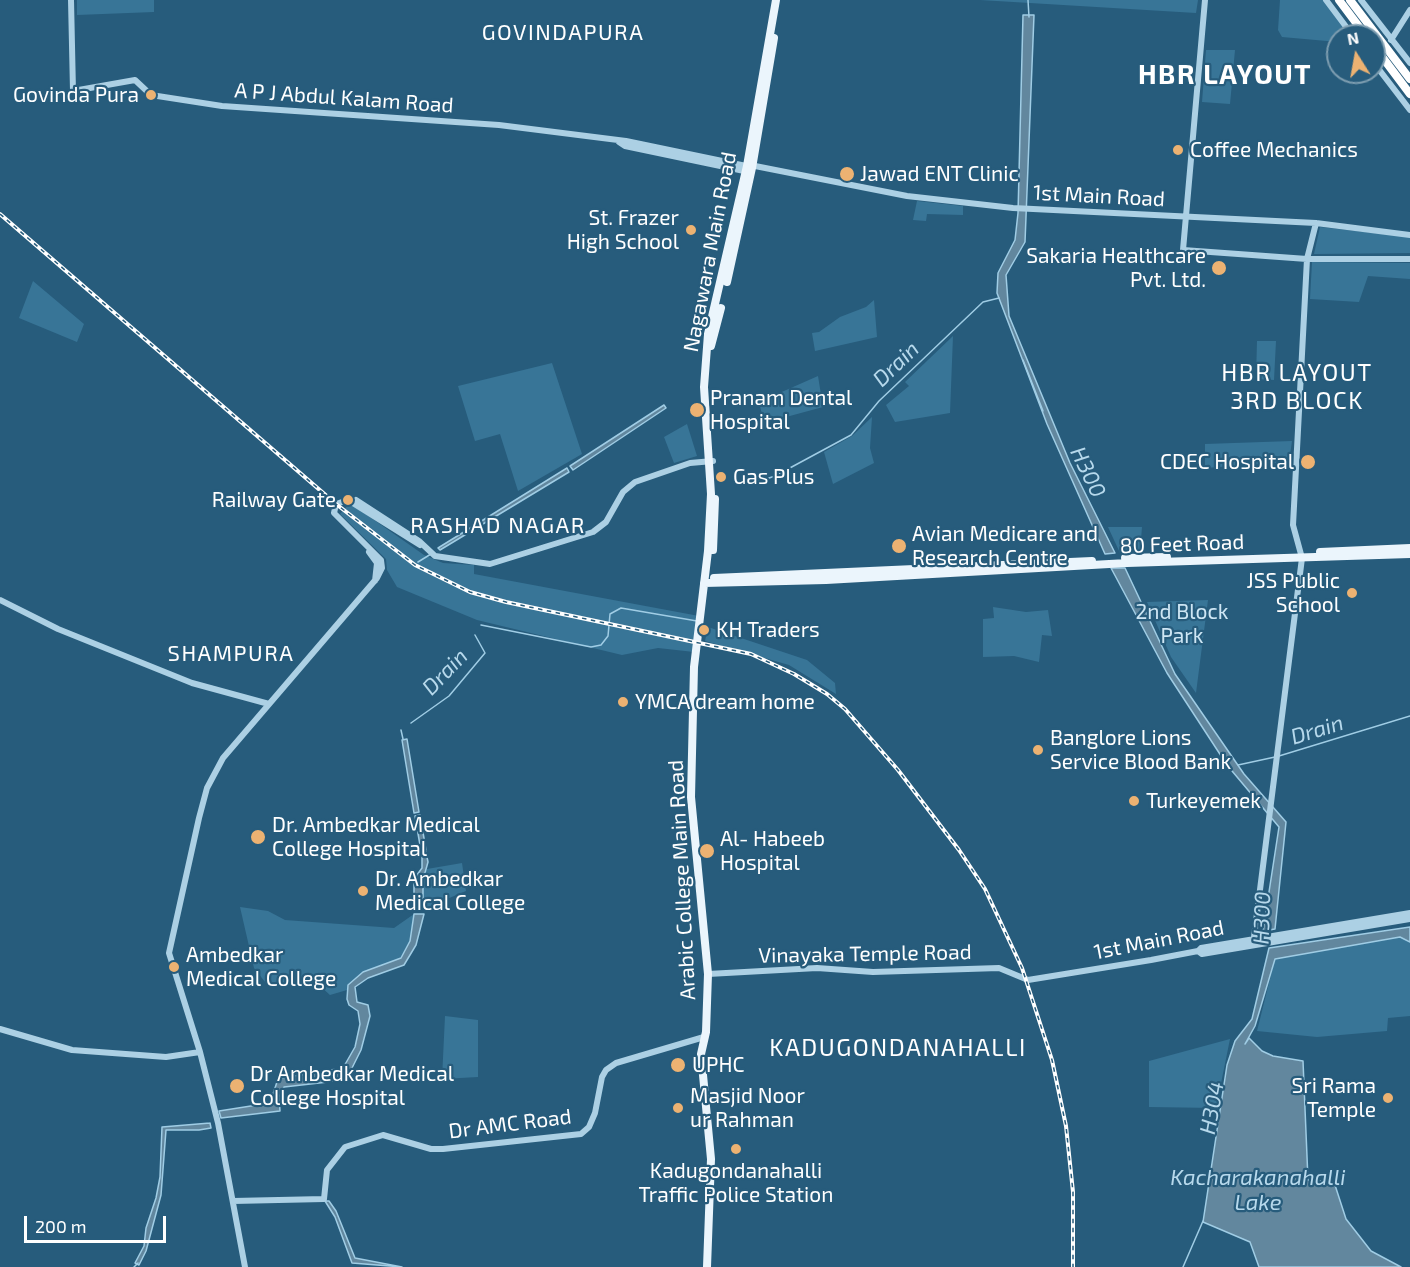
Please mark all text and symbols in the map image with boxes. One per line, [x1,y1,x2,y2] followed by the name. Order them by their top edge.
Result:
[482,20,644,46] district label: GOVINDAPURA
[1326,24,1386,84] north arrow
[1345,27,1360,48] text: N
[1138,59,1312,91] district label: HBR LAYOUT
[234,78,454,118] street label: A P J Abdul Kalam Road
[13,82,139,108] place label: Govinda Pura
[144,88,158,102] marker: Govinda Pura
[1190,137,1358,163] place label: Coffee Mechanics
[1171,143,1185,157] marker: Coffee Mechanics
[678,150,742,354] street label: Nagawara Main Road
[860,161,1019,187] place label: Jawad ENT Clinic
[838,165,856,183] marker: Jawad ENT Clinic
[1032,180,1166,212] street label: 1st Main Road
[567,205,679,255] place label: St. Frazer High School
[684,223,698,237] marker: St. Frazer High School
[1026,243,1206,293] place label: Sakaria Healthcare Pvt. Ltd.
[1210,259,1228,277] marker: Sakaria Healthcare Pvt. Ltd.
[867,336,925,392] water label: Drain
[1221,359,1373,415] district label: HBR LAYOUT 3RD BLOCK
[710,385,852,435] place label: Pranam Dental Hospital
[688,401,706,419] marker: Pranam Dental Hospital
[1064,442,1112,502] water label: H300
[1160,449,1294,475] place label: CDEC Hospital
[1299,453,1317,471] marker: CDEC Hospital
[733,464,814,490] place label: Gas Plus
[714,470,728,484] marker: Gas Plus
[212,487,336,513] place label: Railway Gate
[341,493,355,507] marker: Railway Gate
[410,513,586,539] district label: RASHAD NAGAR
[912,521,1098,571] place label: Avian Medicare and Research Centre
[1119,529,1245,559] street label: 80 Feet Road
[890,537,908,555] marker: Avian Medicare and Research Centre
[1247,568,1340,618] place label: JSS Public School
[1345,586,1359,600] marker: JSS Public School
[1136,599,1228,649] park label: 2nd Block Park
[716,617,820,643] place label: KH Traders
[697,623,711,637] marker: KH Traders
[168,641,294,667] district label: SHAMPURA
[417,643,473,701] water label: Drain
[635,689,815,715] place label: YMCA dream home
[616,695,630,709] marker: YMCA dream home
[1287,710,1347,750] water label: Drain
[1050,725,1231,775] place label: Banglore Lions Service Blood Bank
[1031,743,1045,757] marker: Banglore Lions Service Blood Bank
[663,759,701,1001] street label: Arabic College Main Road
[1146,788,1261,814] place label: Turkeyemek
[1127,794,1141,808] marker: Turkeyemek
[272,812,480,862] place label: Dr. Ambedkar Medical College Hospital
[720,826,825,876] place label: Al- Habeeb Hospital
[249,828,267,846] marker: Dr. Ambedkar Medical College Hospital
[698,842,716,860] marker: Al- Habeeb Hospital
[375,866,525,916] place label: Dr. Ambedkar Medical College
[356,884,370,898] marker: Dr. Ambedkar Medical College
[1248,891,1276,945] water label: H300
[1092,915,1226,965] street label: 1st Main Road
[758,940,972,968] street label: Vinayaka Temple Road
[186,942,336,992] place label: Ambedkar Medical College
[167,960,181,974] marker: Ambedkar Medical College
[769,1034,1027,1062] district label: KADUGONDANAHALLI
[692,1052,744,1078] place label: UPHC
[669,1056,687,1074] marker: UPHC
[250,1061,454,1111] place label: Dr Ambedkar Medical College Hospital
[1291,1073,1376,1123] place label: Sri Rama Temple
[228,1077,246,1095] marker: Dr Ambedkar Medical College Hospital
[1194,1079,1230,1137] water label: H304
[690,1083,805,1133] place label: Masjid Noor ur Rahman
[1381,1091,1395,1105] marker: Sri Rama Temple
[671,1101,685,1115] marker: Masjid Noor ur Rahman
[447,1104,573,1144] street label: Dr AMC Road
[729,1142,743,1156] marker: Kadugondanahalli Traffic Police Station
[639,1158,833,1208] place label: Kadugondanahalli Traffic Police Station
[1170,1165,1346,1216] water label: Kacharakanahalli Lake
[27,1204,170,1242] scale bar
[35,1215,87,1237] text: 200 m

